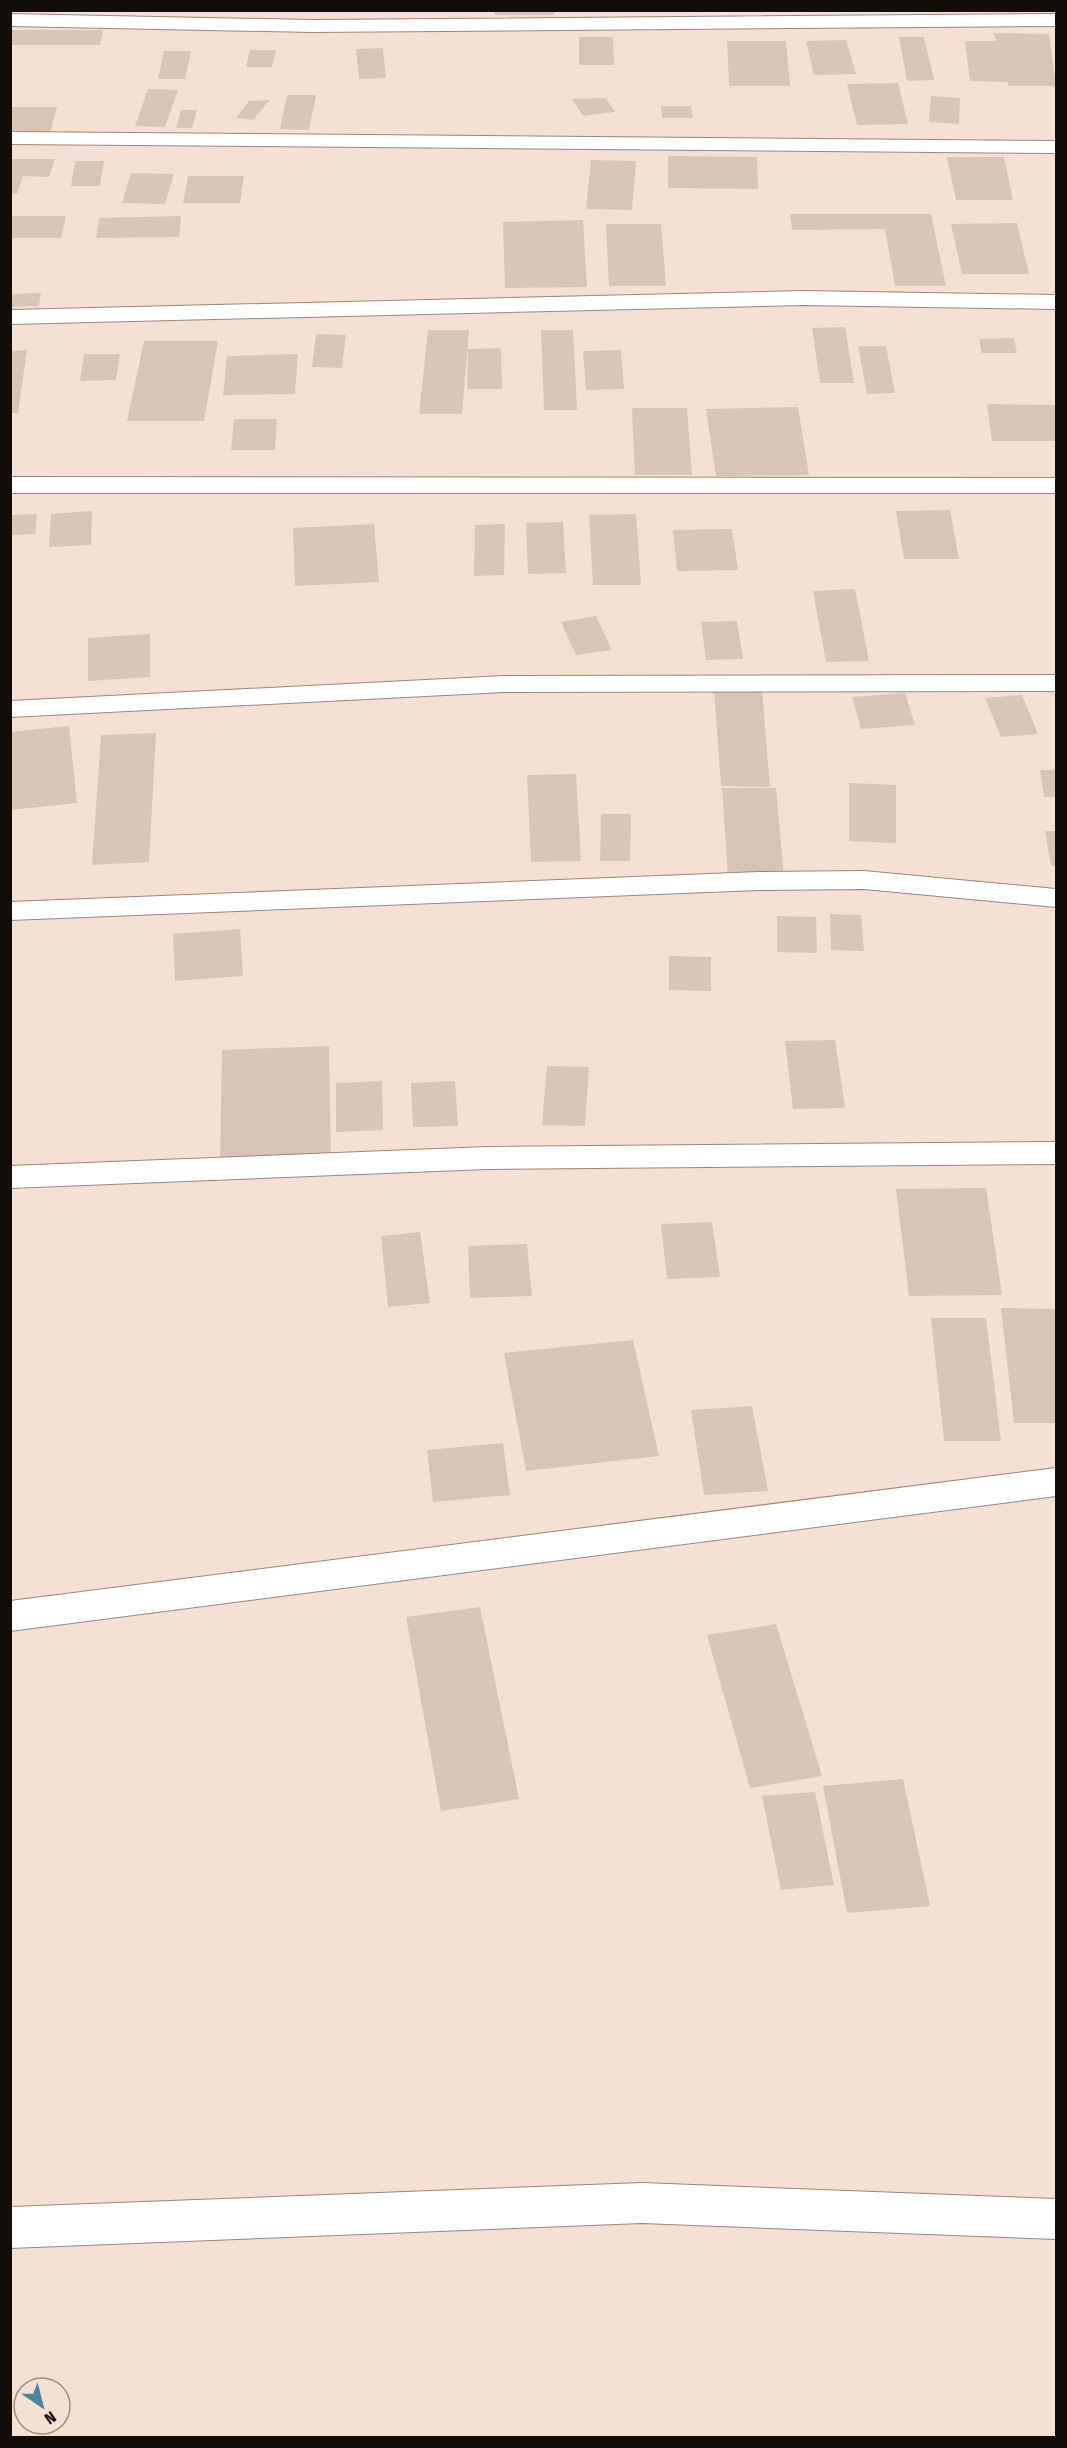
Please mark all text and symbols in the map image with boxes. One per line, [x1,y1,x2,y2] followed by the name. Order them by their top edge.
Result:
[12,2376,72,2436] north arrow
[41,2407,60,2428] text: N

